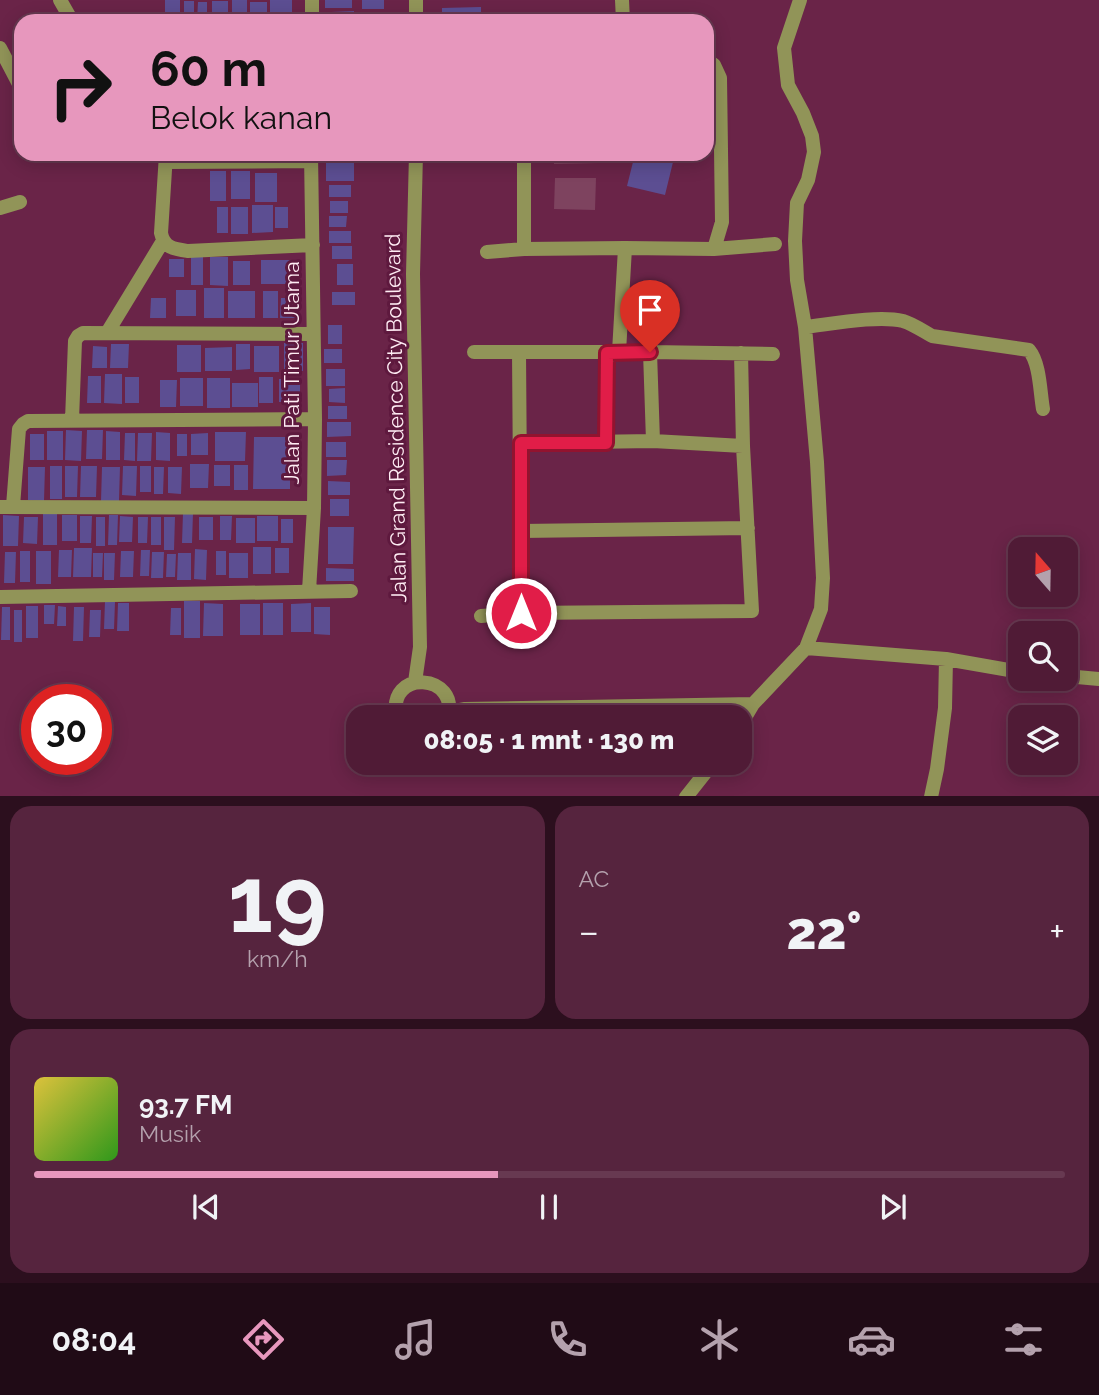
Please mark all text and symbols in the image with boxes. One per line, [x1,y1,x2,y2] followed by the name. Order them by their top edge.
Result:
[150,40,267,97] text: 60 m
[35,42,126,133] icon: right
[150,99,332,136] text: Belok kanan
[380,233,411,603] street label: Jalan Grand Residence City Boulevard
[279,261,304,485] street label: Jalan Pati Timur Utama
[620,280,680,352] pin
[631,291,669,329] icon: arrive
[1008,537,1078,607] north arrow
[1008,537,1078,775] map controls
[484,576,558,650] position arrow
[1008,621,1078,691] button: search
[21,684,112,775] speed limit sign: 30
[1008,705,1078,775] button: layers
[424,725,674,755] text: 08:05 · 1 mnt · 130 m
[228,846,327,953] text: 19
[579,865,609,892] text: AC
[786,900,862,961] text: 22°
[579,909,599,954] text: −
[1049,909,1065,954] text: +
[247,945,308,972] text: km/h
[139,1090,232,1120] text: 93.7 FM
[139,1120,201,1147] text: Musik
[187,1188,225,1226] icon: previous
[530,1188,568,1226] icon: pause
[874,1188,912,1226] icon: next
[239,1315,288,1364] icon: directions
[391,1315,440,1364] icon: music
[543,1315,592,1364] icon: phone
[695,1315,744,1364] icon: climate
[847,1315,896,1364] icon: car
[999,1315,1048,1364] icon: filters
[51,1321,136,1358] text: 08:04

